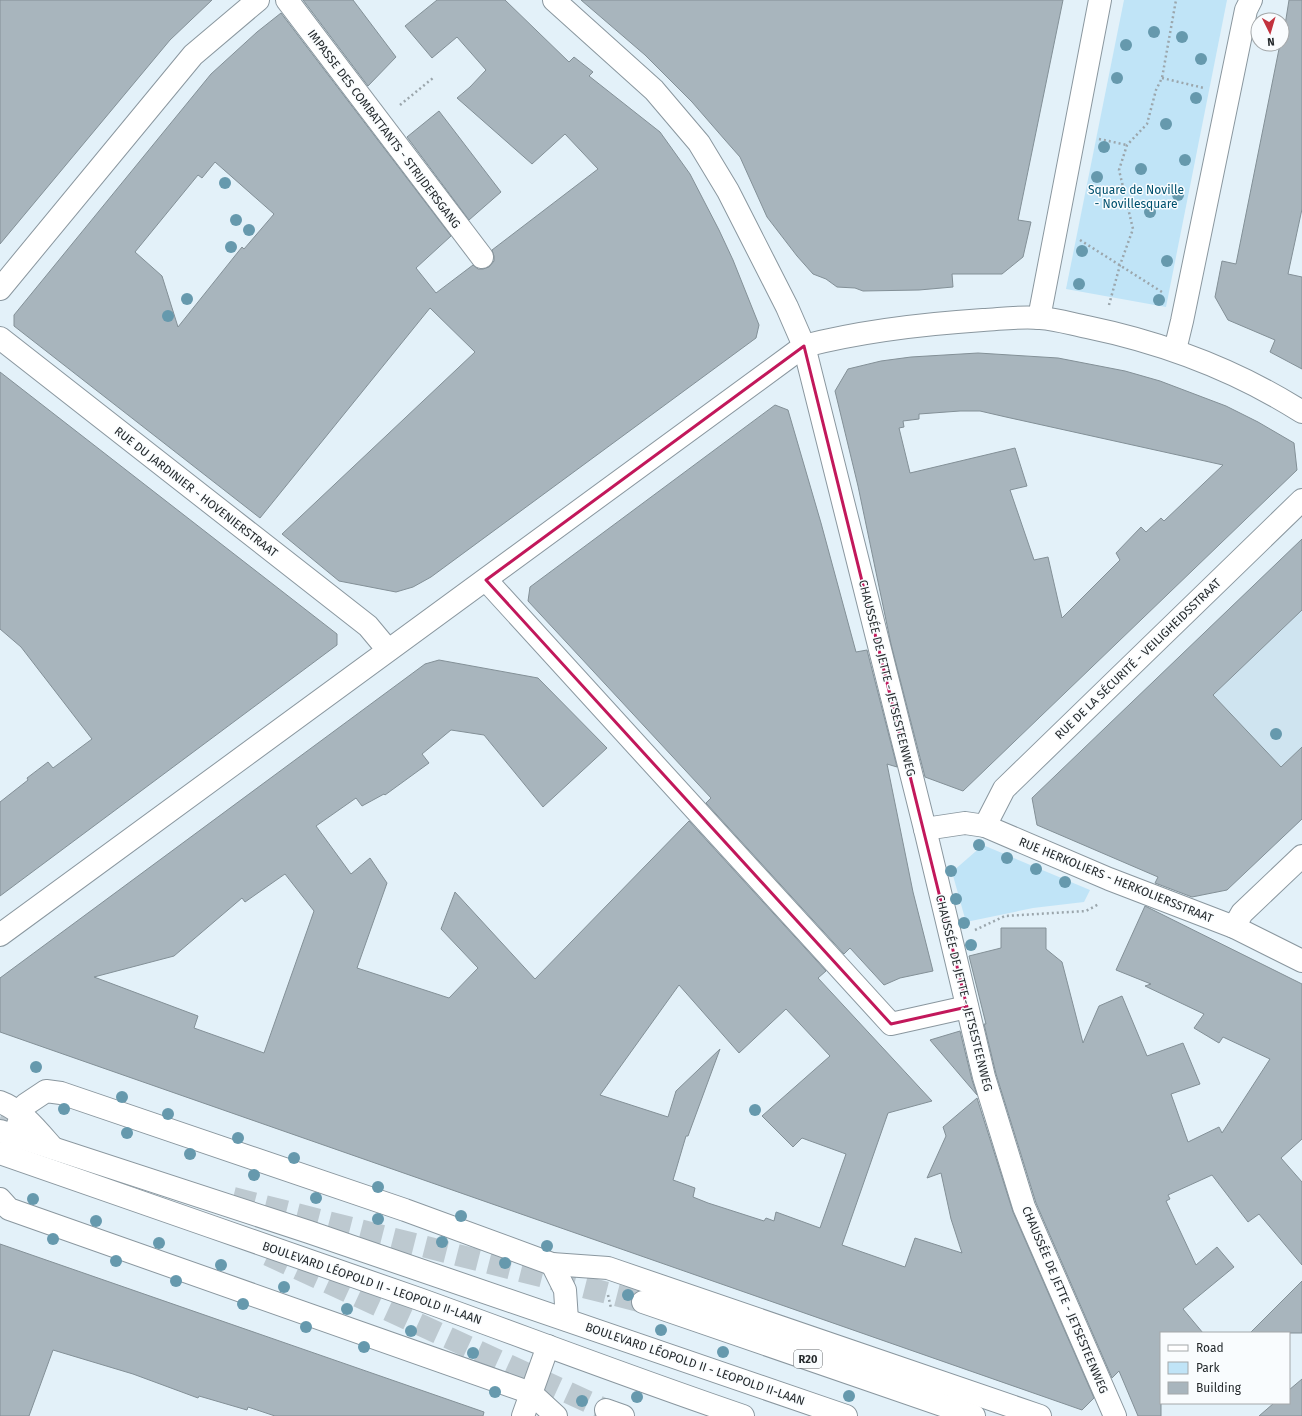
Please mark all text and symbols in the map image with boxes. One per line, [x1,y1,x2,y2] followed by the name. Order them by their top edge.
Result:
[1250,12,1290,52] north arrow
[305,27,463,231] street label: IMPASSE DES COMBATTANTS - STRIJDERSGANG
[1267,35,1275,48] text: N
[1088,183,1184,211] park label: Square de Noville - Novillesquare
[112,424,281,561] street label: RUE DU JARDINIER - HOVENIERSTRAAT
[1051,575,1224,742] street label: RUE DE LA SÉCURITÉ - VEILIGHEIDSSTRAAT
[856,578,919,778] street label: CHAUSSÉE DE JETTE - JETSESTEENWEG
[1017,835,1216,926] street label: RUE HERKOLIERS - HERKOLIERSSTRAAT
[933,893,996,1093] street label: CHAUSSÉE DE JETTE - JETSESTEENWEG
[1019,1204,1112,1396] street label: CHAUSSÉE DE JETTE - JETSESTEENWEG
[260,1238,484,1327] street label: BOULEVARD LÉOPOLD II - LEOPOLD II-LAAN
[583,1319,807,1408] street label: BOULEVARD LÉOPOLD II - LEOPOLD II-LAAN
[1160,1332,1290,1404] legend
[1196,1341,1224,1355] text: Road
[794,1350,822,1368] road number: R20
[1196,1361,1220,1375] text: Park
[1196,1381,1242,1395] text: Building

